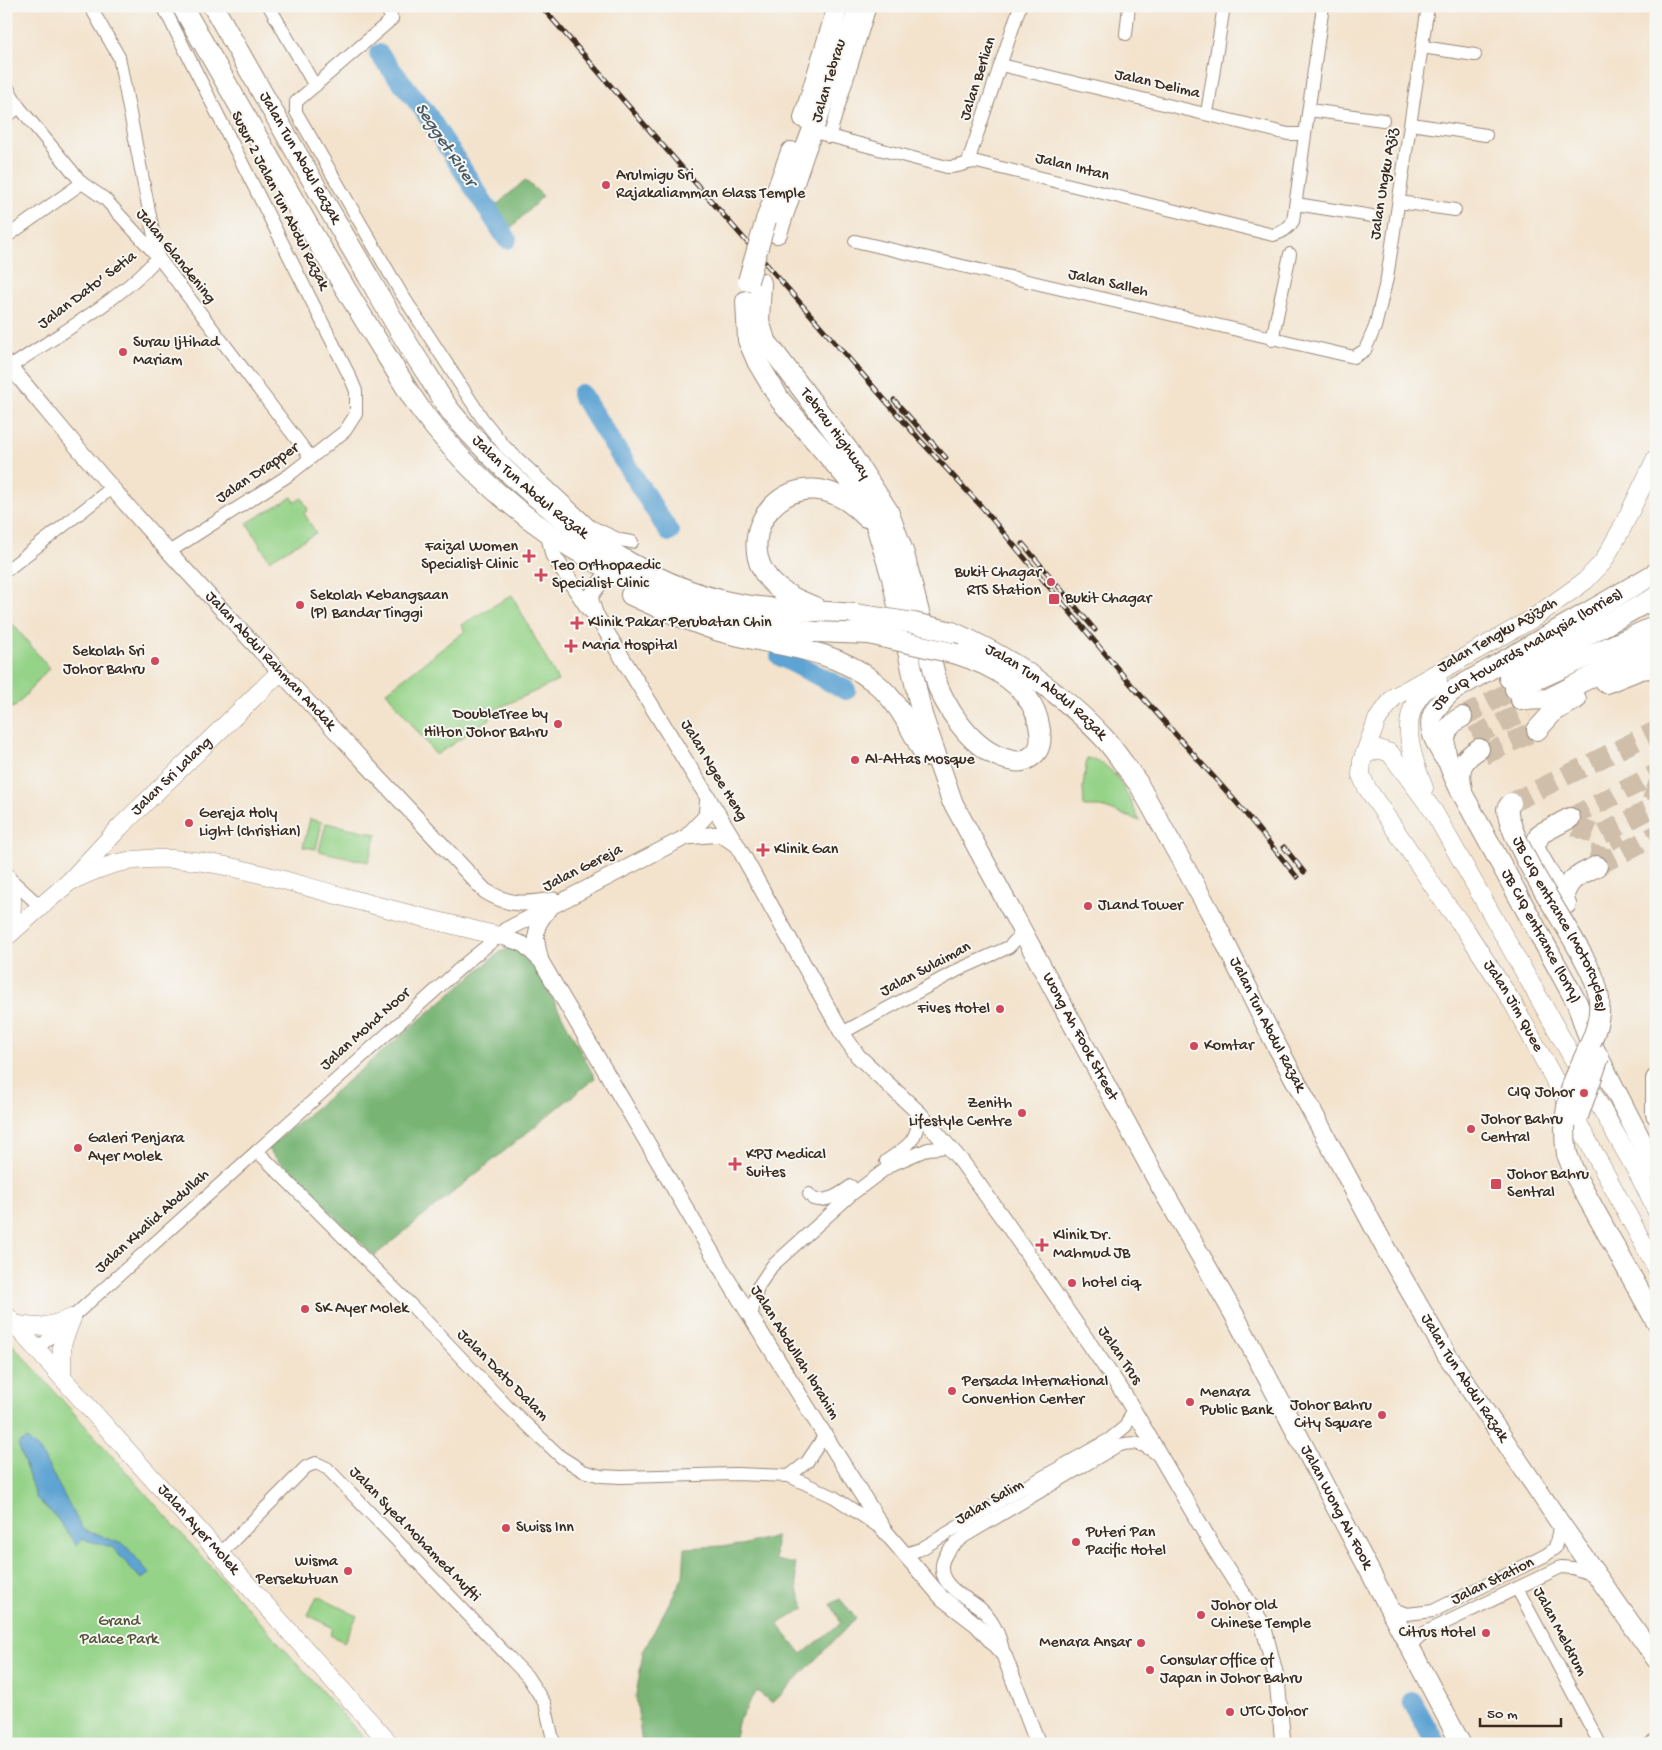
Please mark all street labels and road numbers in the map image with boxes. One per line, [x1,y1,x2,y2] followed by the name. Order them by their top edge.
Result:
[957,34,1002,123] street label: Jalan Berlian
[808,37,852,125] street label: Jalan Tebrau
[1112,66,1203,104] street label: Jalan Delima
[254,89,346,229] street label: Jalan Tun Abdul Razak
[226,108,333,295] street label: Susur 2 Jalan Tun Abdul Razak
[1367,126,1403,241] street label: Jalan Ungku Aziz
[1033,150,1111,186] street label: Jalan Intan
[131,206,219,308] street label: Jalan Glandening
[35,247,142,334] street label: Jalan Dato’ Setia
[1066,266,1150,302] street label: Jalan Salleh
[795,384,874,483] street label: Tebrau Highway
[467,432,593,544] street label: Jalan Tun Abdul Razak
[213,439,304,509] street label: Jalan Drapper
[1428,584,1627,715] street label: JB CIQ towards Malaysia (lorries)
[201,588,341,736] street label: Jalan Abdul Rahman Andak
[1435,594,1562,678] street label: Jalan Tengku Azizah
[981,640,1112,746] street label: Jalan Tun Abdul Razak
[675,717,751,825] street label: Jalan Ngee Heng
[127,733,216,820] street label: Jalan Sri Lalang
[1507,834,1609,1013] street label: JB CIQ entrance (Motorcycles)
[540,840,627,897] street label: Jalan Gereja
[1496,866,1585,1007] street label: JB CIQ entrance (lorry)
[877,938,975,1002] street label: Jalan Sulaiman
[1225,954,1310,1097] street label: Jalan Tun Abdul Razak
[1478,957,1548,1056] street label: Jalan Jim Quee
[1037,969,1123,1105] street label: Wong Ah Fook Street
[317,984,416,1076] street label: Jalan Mohd Noor
[92,1166,214,1278] street label: Jalan Khalid Abdullah
[745,1282,843,1424] street label: Jalan Abdullah Ibrahim
[1416,1311,1513,1447] street label: Jalan Tun Abdul Razak
[1093,1323,1146,1390] street label: Jalan Trus
[452,1326,552,1426] street label: Jalan Dato Dalam
[1296,1442,1377,1574] street label: Jalan Wong Ah Fook
[344,1463,484,1607] street label: Jalan Syed Mohamed Mufti
[952,1475,1028,1530] street label: Jalan Salim
[153,1481,245,1580] street label: Jalan Ayer Molek
[1448,1554,1538,1610] street label: Jalan Station
[1528,1584,1591,1680] street label: Jalan Meldrum

